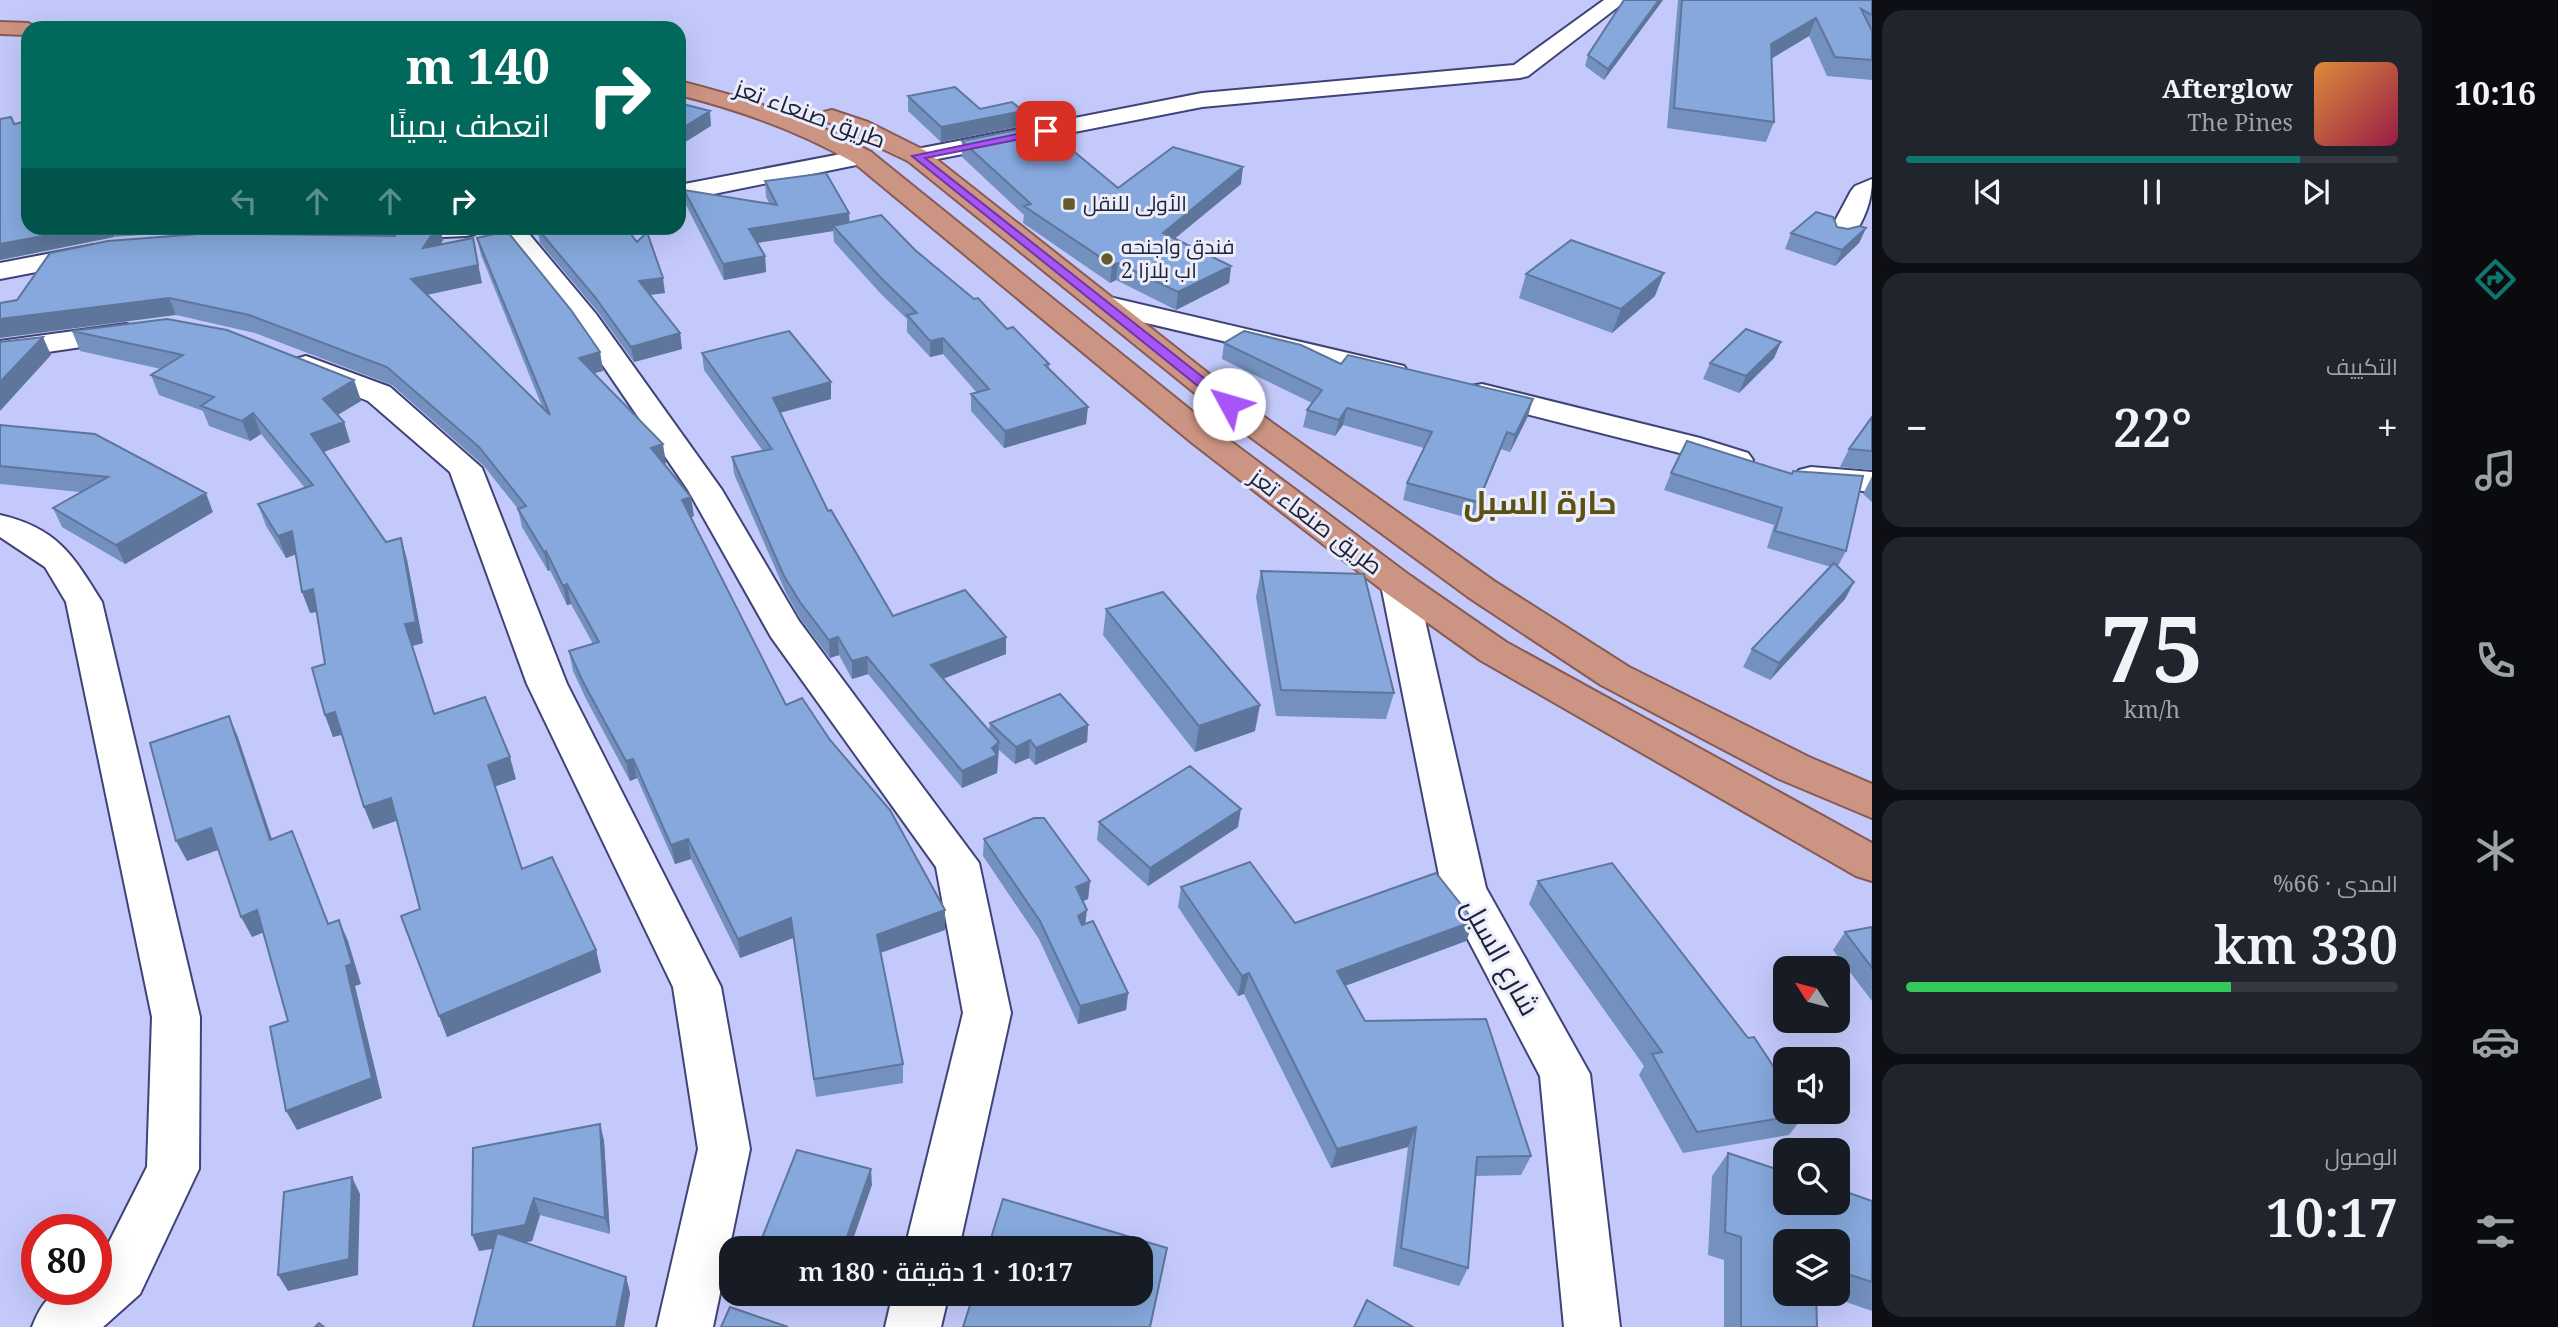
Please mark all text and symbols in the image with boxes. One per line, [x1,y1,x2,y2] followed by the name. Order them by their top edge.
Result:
[406,32,550,98] text: 140 m
[574,49,665,140] icon: right
[729,69,891,155] street label: طريق صنعاء تعز
[2162,70,2293,106] text: Afterglow
[2454,71,2536,114] text: 10:16
[1016,101,1076,161] pin
[388,103,550,146] text: انعطف يمينًا
[2187,106,2293,138] text: The Pines
[1027,112,1065,150] icon: arrive
[1969,173,2007,211] icon: previous
[2133,173,2171,211] icon: pause
[2297,173,2335,211] icon: next
[225,182,263,220] icon: left
[298,182,336,220] icon: ahead
[371,182,409,220] icon: ahead
[444,182,482,220] icon: right
[1083,189,1187,217] place label: الأولى للنقل
[1061,196,1077,212] marker: الأولى للنقل
[1121,232,1234,284] place label: فندق واجنحه اب بلازا 2
[1099,251,1115,267] marker: فندق واجنحه اب بلازا 2
[2471,255,2520,304] icon: directions
[2326,350,2398,382] text: التكييف
[1192,367,1266,441] position arrow
[2113,391,2192,462] text: 22°
[1906,401,1928,453] text: −
[2377,401,2398,453] text: +
[2471,446,2520,495] icon: music
[1242,459,1390,582] street label: طريق صنعاء تعز
[1464,480,1616,523] district label: حارة السبل
[2101,585,2203,709] text: 75
[2471,636,2520,685] icon: phone
[2124,693,2180,725] text: km/h
[2471,826,2520,875] icon: climate
[2273,867,2398,899] text: المدى · 66%
[1453,891,1550,1022] street label: شارع السبل
[2214,908,2398,979] text: 330 km
[1773,956,1850,1032] north arrow
[1773,956,1850,1306] map controls
[2471,1017,2520,1066] icon: car
[1773,1047,1850,1124] button: sound
[1773,1138,1850,1215] button: search
[2325,1140,2398,1172] text: الوصول
[2265,1181,2398,1252] text: 10:17
[2471,1207,2520,1256] icon: filters
[21,1214,112,1305] speed limit sign: 80
[1773,1229,1850,1306] button: layers
[799,1253,1073,1289] text: 10:17 · 1 دقيقة · 180 m

